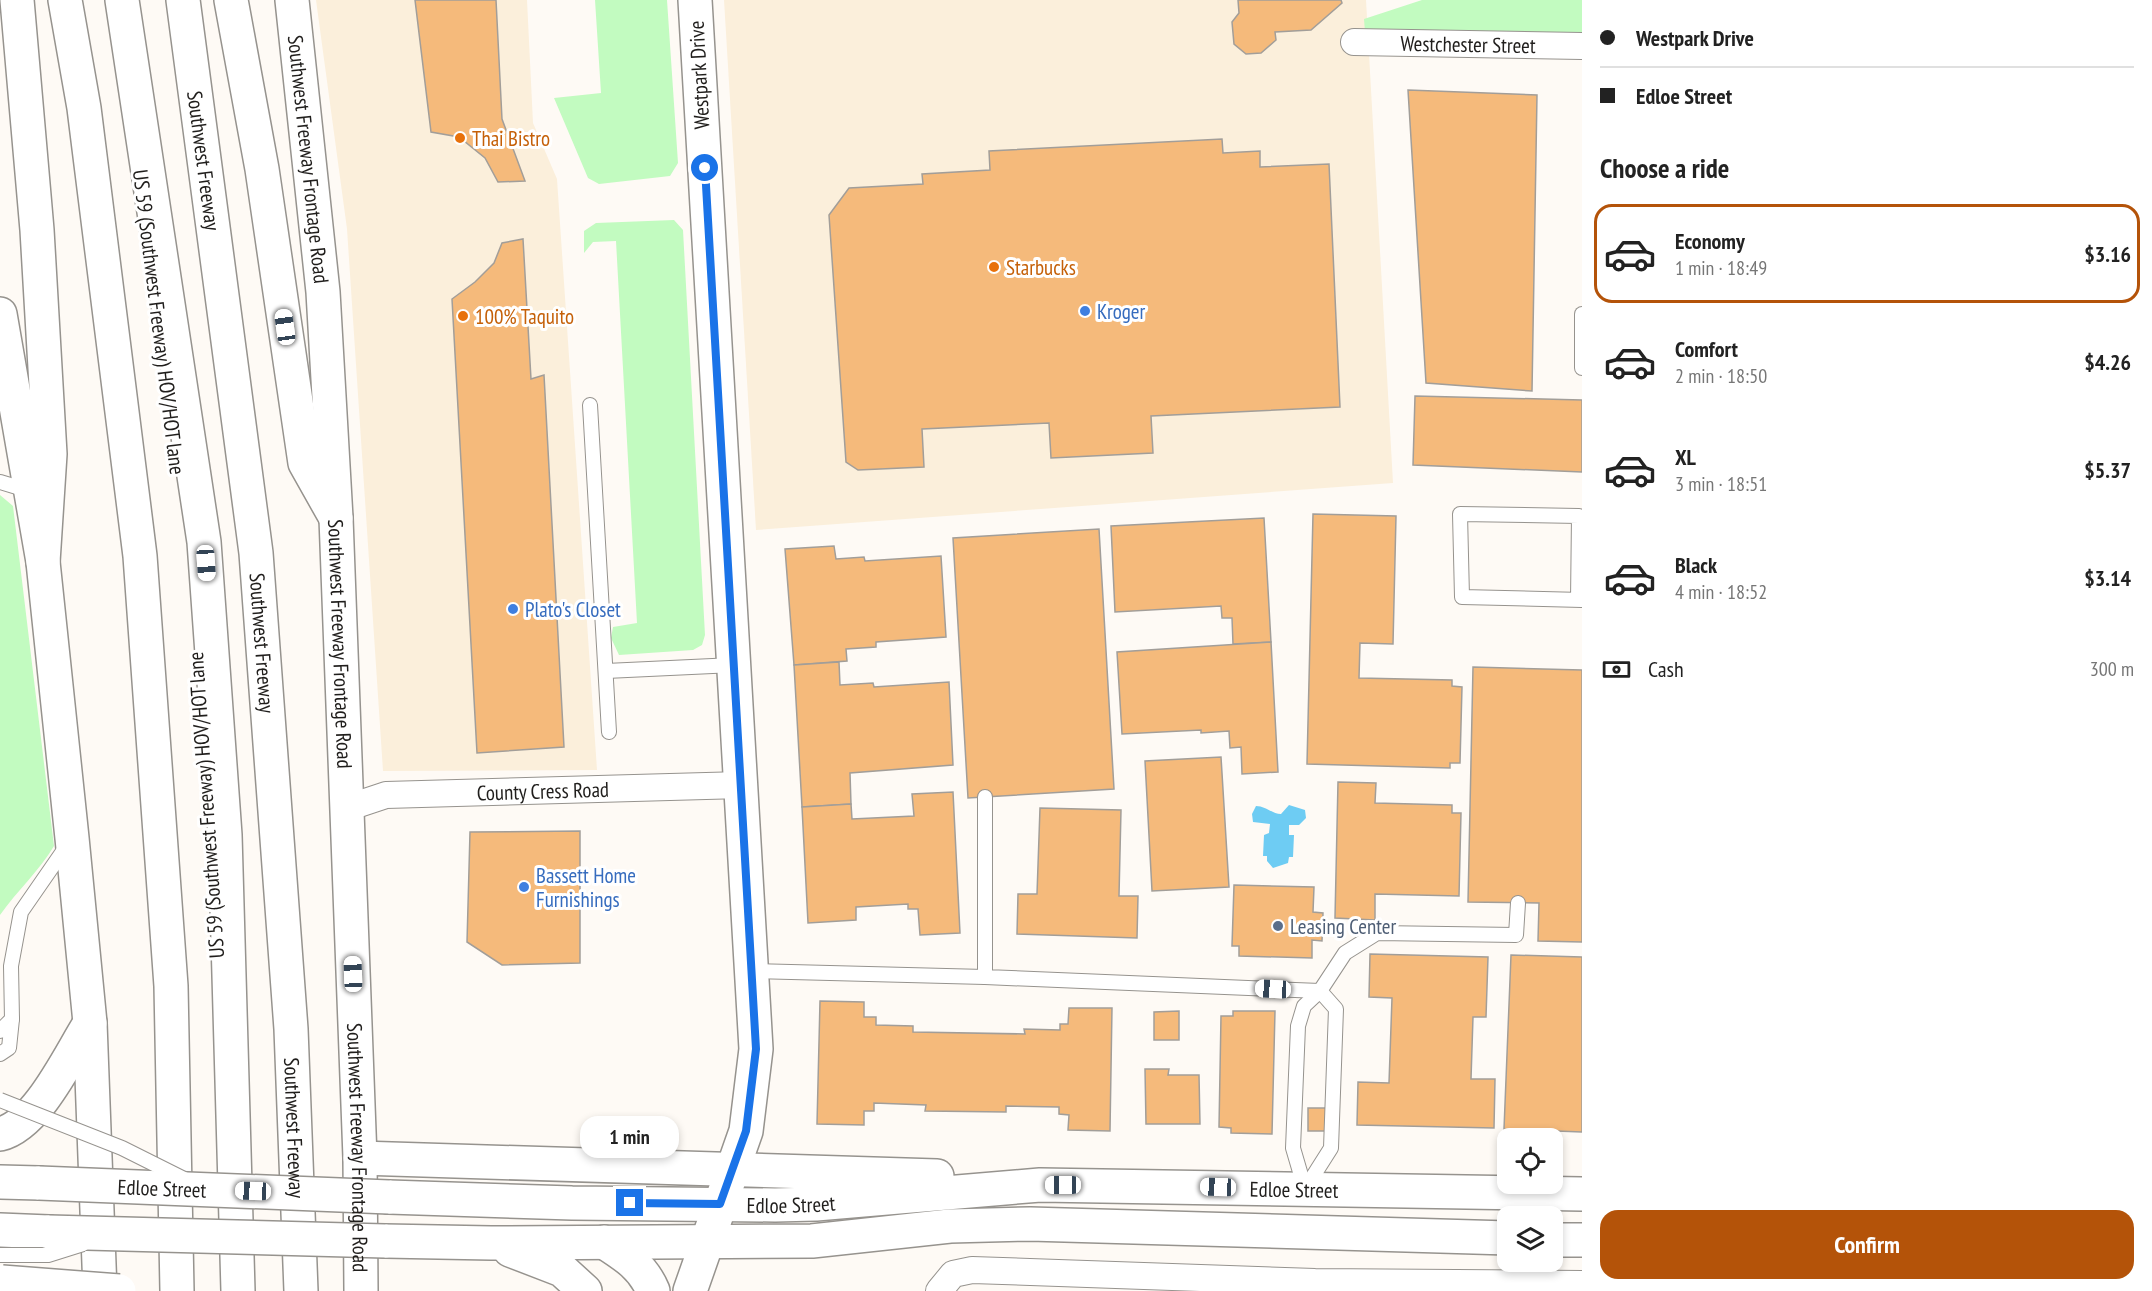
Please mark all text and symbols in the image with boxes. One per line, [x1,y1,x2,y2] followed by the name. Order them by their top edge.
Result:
[683,20,715,130] street label: Westpark Drive
[1636,24,1754,52] text: Westpark Drive
[1400,29,1536,59] street label: Westchester Street
[282,34,335,285] street label: Southwest Freeway Frontage Road
[1636,82,1732,110] text: Edloe Street
[182,89,227,232] street label: Southwest Freeway
[472,125,550,152] place label: Thai Bistro
[453,131,467,145] marker: Thai Bistro
[1600,151,1729,185] text: Choose a ride
[691,154,718,181] route start
[127,168,191,476] street label: US 59 (Southwest Freeway) HOV/HOT lane
[1603,227,1657,281] icon: car
[1675,227,1745,255] text: Economy
[2084,240,2131,268] text: $3.16
[1006,254,1076,281] place label: Starbucks
[1675,255,1767,281] text: 1 min · 18:49
[987,260,1001,274] marker: Starbucks
[1097,298,1145,325] place label: Kroger
[475,303,574,330] place label: 100% Taquito
[1078,304,1092,318] marker: Kroger
[274,308,296,346] car
[456,309,470,323] marker: 100% Taquito
[1603,335,1657,389] icon: car
[1675,335,1738,363] text: Comfort
[2084,348,2131,376] text: $4.26
[1675,363,1767,389] text: 2 min · 18:50
[1603,443,1657,497] icon: car
[1675,443,1696,471] text: XL
[2084,456,2131,484] text: $5.37
[1675,471,1767,497] text: 3 min · 18:51
[323,519,359,769] street label: Southwest Freeway Frontage Road
[196,544,216,582] car
[1603,551,1657,605] icon: car
[1675,551,1717,579] text: Black
[2084,564,2131,592] text: $3.14
[244,572,281,714] street label: Southwest Freeway
[1675,579,1767,605] text: 4 min · 18:52
[525,596,621,623] place label: Plato's Closet
[506,602,520,616] marker: Plato's Closet
[182,651,230,959] street label: US 59 (Southwest Freeway) HOV/HOT lane
[1600,653,1633,686] icon: cash
[1648,655,1684,683] text: Cash
[2090,656,2134,682] text: 300 m
[476,775,609,806] street label: County Cress Road
[536,862,636,913] place label: Bassett Home Furnishings
[517,880,531,894] marker: Bassett Home Furnishings
[1290,913,1396,940] place label: Leasing Center
[1271,919,1285,933] marker: Leasing Center
[343,956,363,992] car
[1255,979,1291,999] car
[341,1022,374,1272] street label: Southwest Freeway Frontage Road
[279,1057,311,1199] street label: Southwest Freeway
[580,1116,680,1158] callout: 1 min
[609,1124,650,1150] text: 1 min
[1497,1128,1563,1272] map controls
[1497,1128,1563,1194] button: locate
[117,1173,207,1203] street label: Edloe Street
[1249,1175,1339,1203] street label: Edloe Street
[1045,1176,1081,1194] car
[1200,1177,1236,1197] car
[235,1181,271,1201] car
[616,1189,643,1216] route end
[746,1189,837,1219] street label: Edloe Street
[1497,1206,1563,1272] button: layers
[1600,1210,2134,1279] button: Confirm

